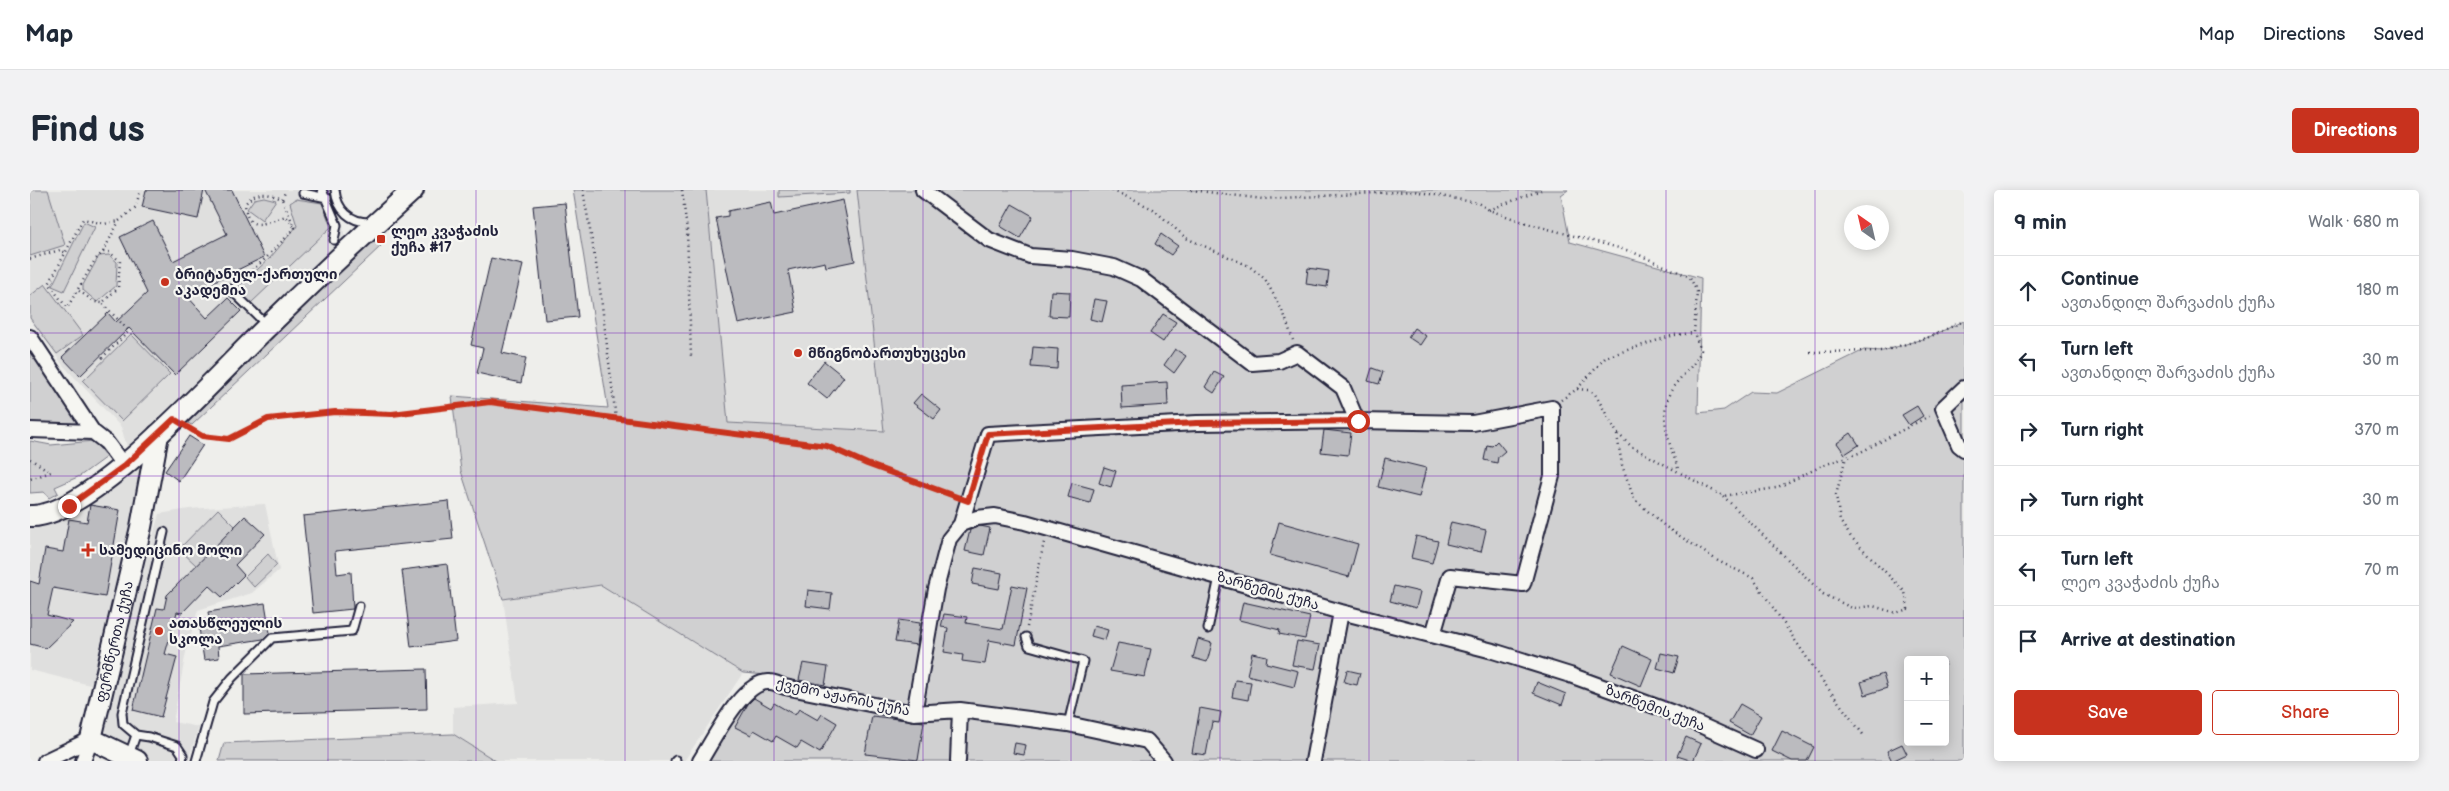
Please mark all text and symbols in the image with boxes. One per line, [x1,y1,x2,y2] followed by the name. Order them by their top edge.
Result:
[25,20,73,49] text: Map
[2199,24,2235,45] text: Map
[2263,24,2345,45] text: Directions
[2373,24,2424,45] text: Saved
[2292,108,2419,153] button: Directions
[30,109,145,152] text: Find us
[1844,205,1889,250] north arrow
[2014,210,2067,235] text: 9 min
[2308,213,2399,232] text: Walk · 680 m
[391,223,499,256] place label: ლეო კვაჭაძის ქუჩა #17
[375,233,387,245] marker: ლეო კვაჭაძის ქუჩა #17
[175,266,337,299] place label: ბრიტანულ-ქართული აკადემია
[2061,268,2139,291] text: Continue
[159,276,171,288] marker: ბრიტანულ-ქართული აკადემია
[2014,277,2042,305] icon: ahead
[2357,281,2399,300] text: 180 m
[2061,294,2275,313] text: ავთანდილ შარვაძის ქუჩა
[2061,338,2133,361] text: Turn left
[808,345,966,362] place label: მწიგნობართუხუცესი
[792,347,804,359] marker: მწიგნობართუხუცესი
[2014,347,2042,375] icon: left
[2362,351,2399,370] text: 30 m
[2061,364,2275,383] text: ავთანდილ შარვაძის ქუჩა
[1347,410,1370,433] route start
[2014,417,2042,445] icon: right
[2061,419,2144,442] text: Turn right
[2354,421,2399,440] text: 370 m
[2014,487,2042,515] icon: right
[2061,489,2144,512] text: Turn right
[2362,491,2399,510] text: 30 m
[58,495,81,518] route end
[99,542,242,559] place label: სამედიცინო მოლი
[81,543,95,557] marker: სამედიცინო მოლი
[2061,548,2133,571] text: Turn left
[2014,557,2042,585] icon: left
[2364,561,2399,580] text: 70 m
[1215,568,1321,614] street label: ზარწემის ქუჩა
[2061,574,2220,593] text: ლეო კვაჭაძის ქუჩა
[91,579,136,704] street label: ფერმწერთა ქუჩა
[169,615,282,648] place label: ათასწლეულის სკოლა
[153,625,165,637] marker: ათასწლეულის სკოლა
[2014,627,2042,655] icon: arrive
[2061,629,2236,652] text: Arrive at destination
[1904,656,1949,746] map controls
[1904,656,1949,701] button: +
[775,675,911,719] street label: ქვემო აჟარის ქუჩა
[1603,681,1707,735] street label: ზარწემის ქუჩა
[2014,690,2202,735] button: Save
[2212,690,2399,735] button: Share
[1904,701,1949,746] button: −

